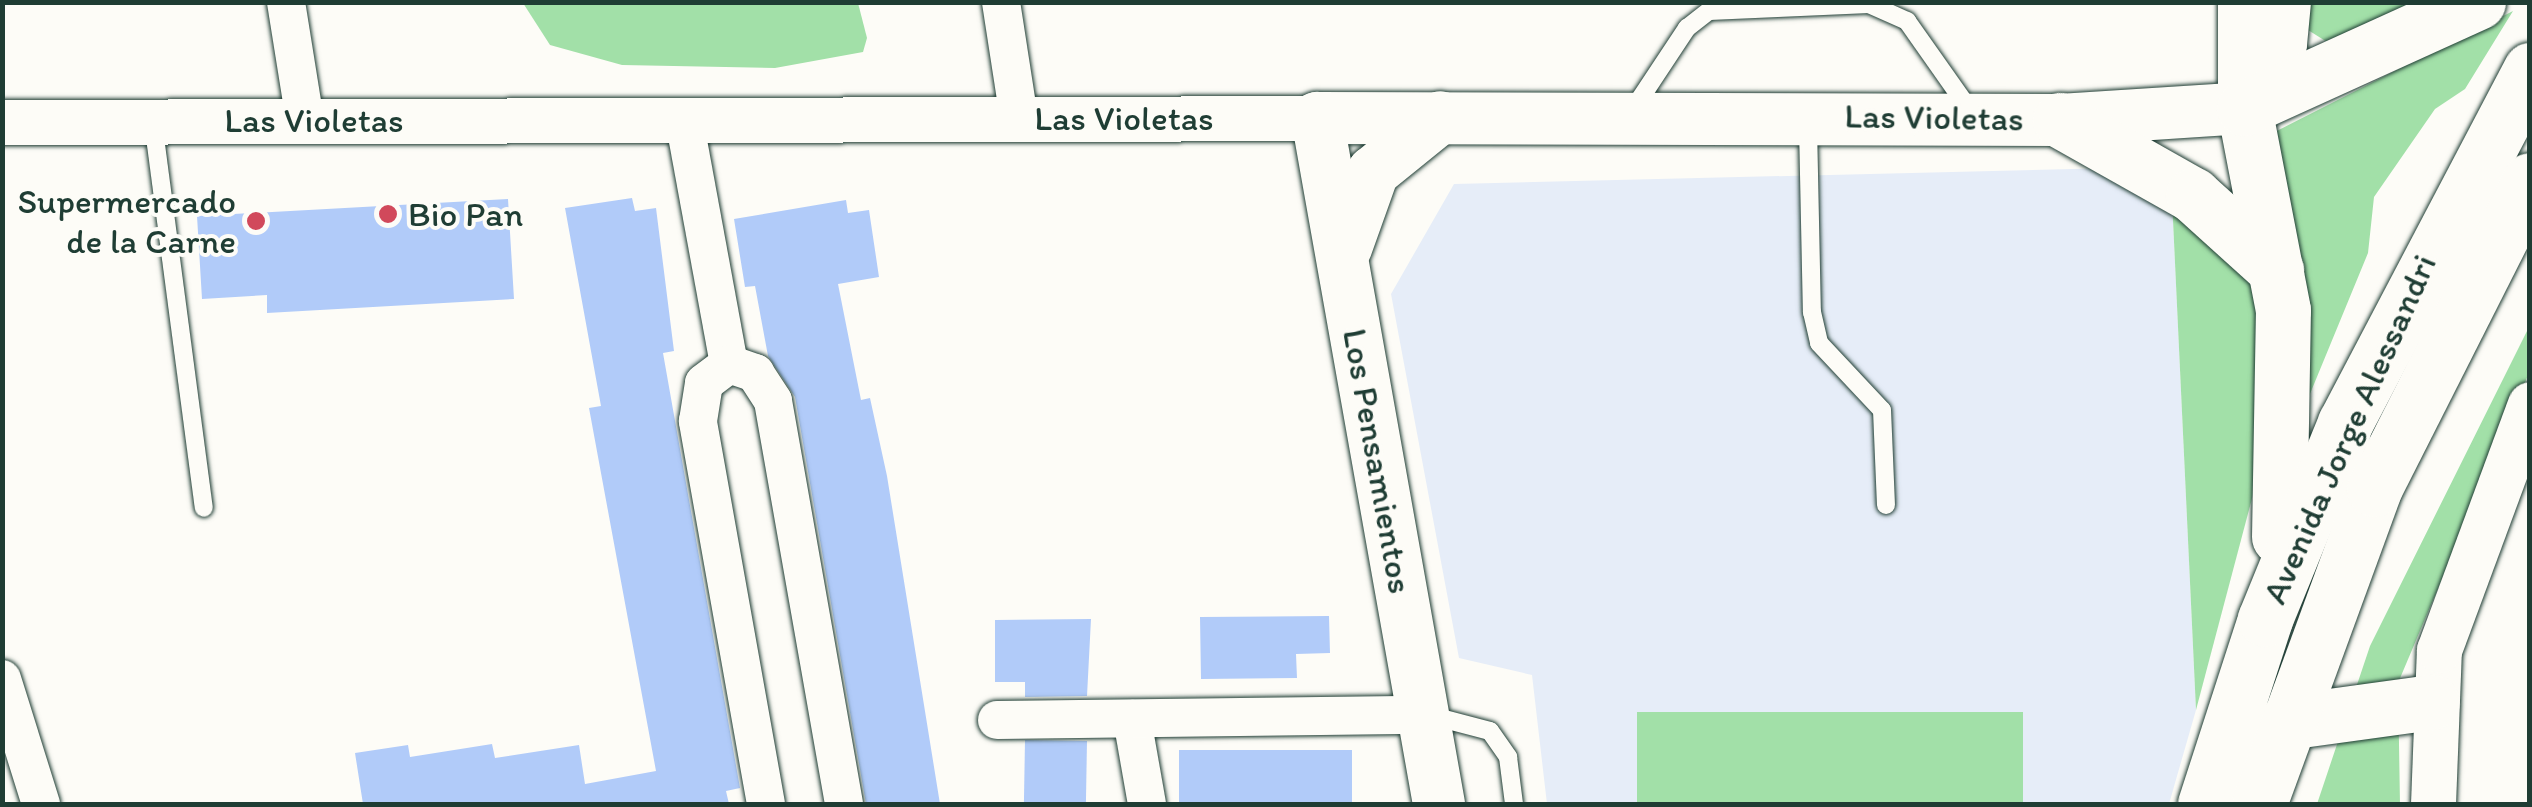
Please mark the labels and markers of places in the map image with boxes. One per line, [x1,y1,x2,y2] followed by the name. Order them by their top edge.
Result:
[17,180,236,262] place label: Supermercado de la Carne
[408,193,522,235] place label: Bio Pan
[377,203,399,225] marker: Bio Pan
[245,210,267,232] marker: Supermercado de la Carne

